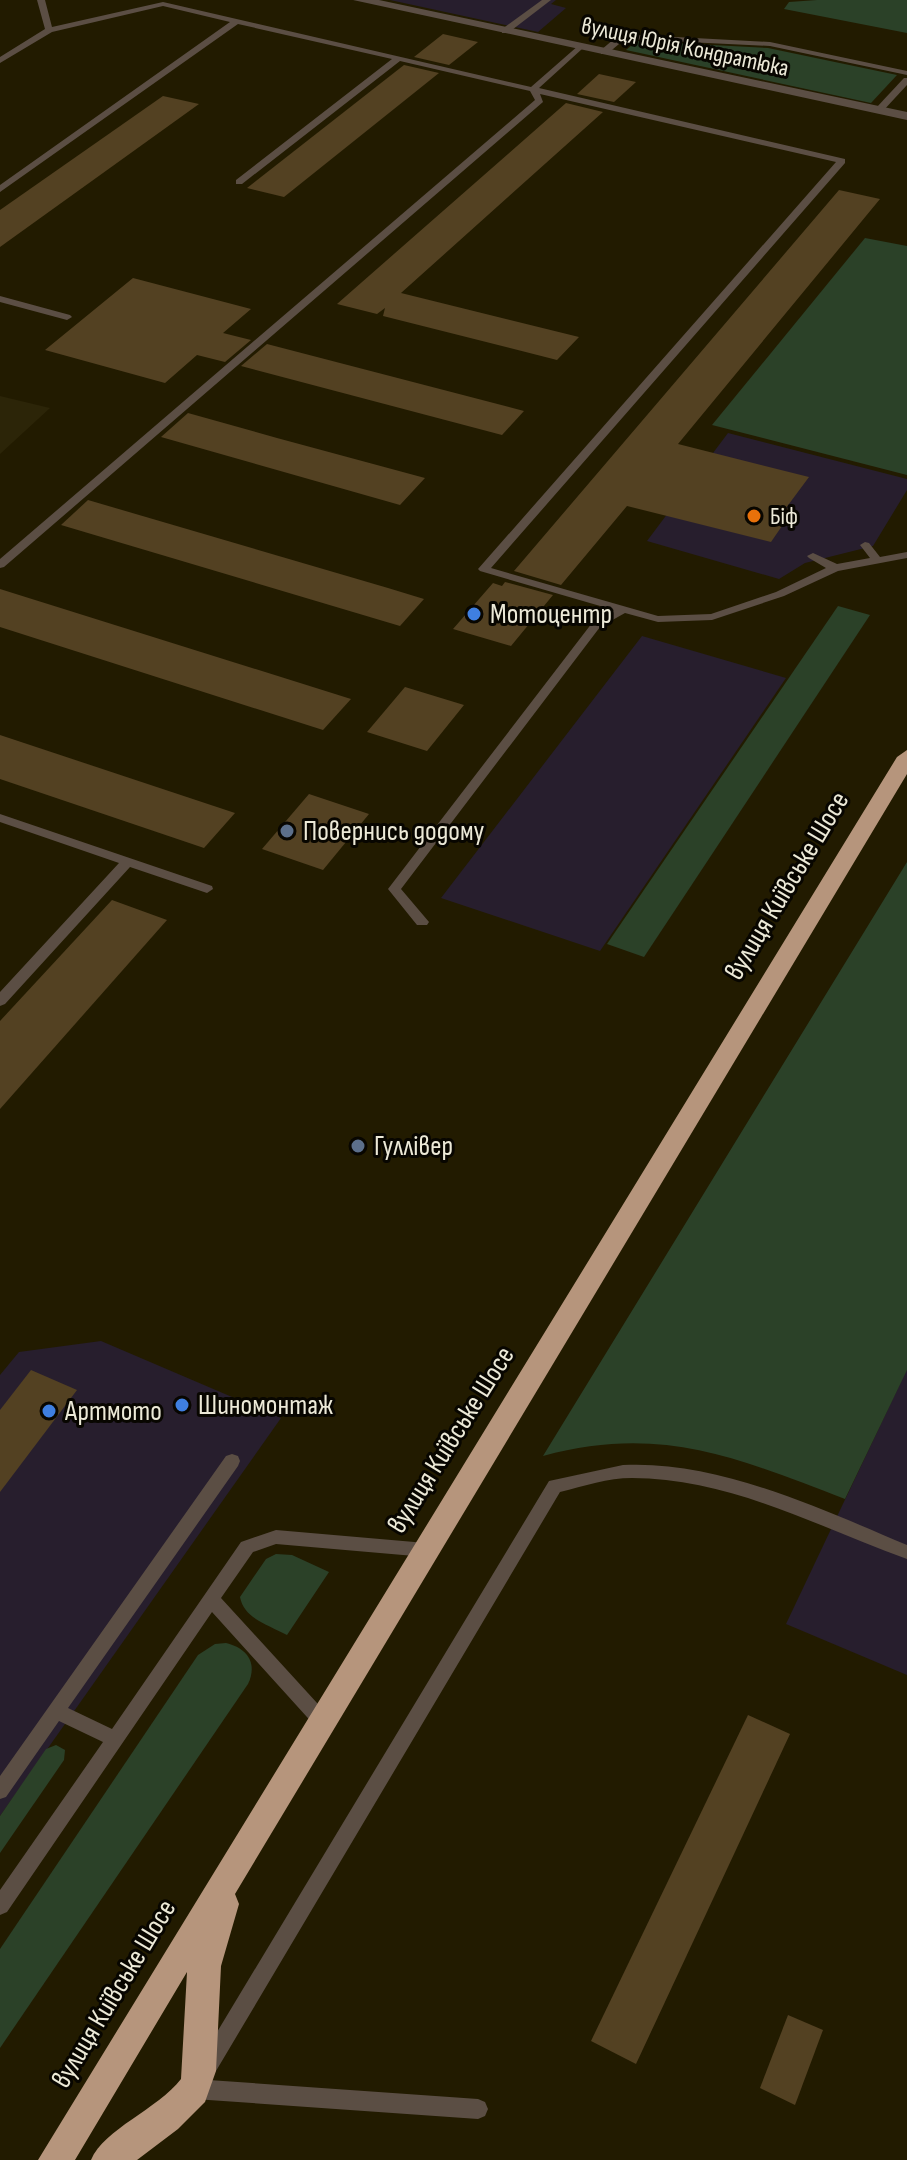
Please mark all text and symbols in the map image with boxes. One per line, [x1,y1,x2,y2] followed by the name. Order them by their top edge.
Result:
[579,11,791,83] street label: вулиця Юрія Кондратюка
[770,502,798,531] place label: Біф
[745,507,763,525] marker: Біф
[490,598,612,631] place label: Мотоцентр
[465,605,483,623] marker: Мотоцентр
[718,786,856,986] street label: вулиця Київське Шосе
[303,815,485,848] place label: Повернись додому
[278,822,296,840] marker: Повернись додому
[374,1130,453,1163] place label: Гуллівер
[349,1137,367,1155] marker: Гуллівер
[380,1341,522,1539] street label: вулиця Київське Шосе
[198,1389,333,1422] place label: Шиномонтаж
[64,1395,162,1428] place label: Артмото
[173,1396,191,1414] marker: Шиномонтаж
[40,1402,58,1420] marker: Артмото
[45,1894,183,2094] street label: вулиця Київське Шосе

